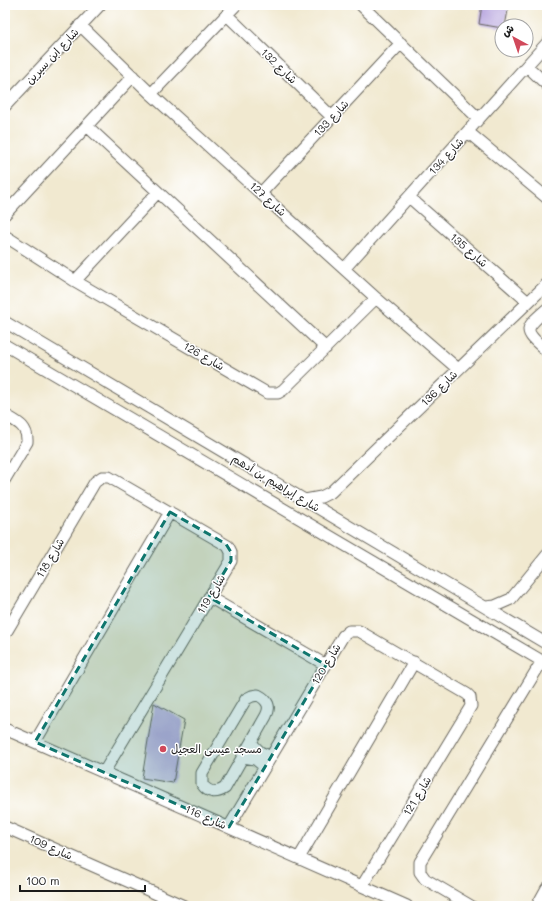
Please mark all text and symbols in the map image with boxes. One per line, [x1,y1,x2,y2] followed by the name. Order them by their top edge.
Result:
[494,18,534,58] north arrow
[498,20,517,40] text: ش
[22,24,83,88] street label: شارع ابن سيرين
[257,45,301,88] street label: شارع 132
[310,96,353,141] street label: شارع 133
[425,134,468,179] street label: شارع 134
[245,178,290,221] street label: شارع 127
[446,229,491,272] street label: شارع 135
[180,338,227,375] street label: شارع 126
[417,366,462,410] street label: شارع 136
[228,450,323,517] street label: شارع إبراهيم بن أدهم
[32,535,69,581] street label: شارع 118
[193,571,230,617] street label: شارع 119
[308,641,345,688] street label: شارع 120
[171,741,262,757] place label: مسجد عيسى العجيل
[158,744,168,754] marker: مسجد عيسى العجيل
[399,773,436,819] street label: شارع 121
[182,801,229,834] street label: شارع 116
[27,830,75,864] street label: شارع 109
[20,867,145,893] scale bar
[26,872,60,888] text: 100 m

